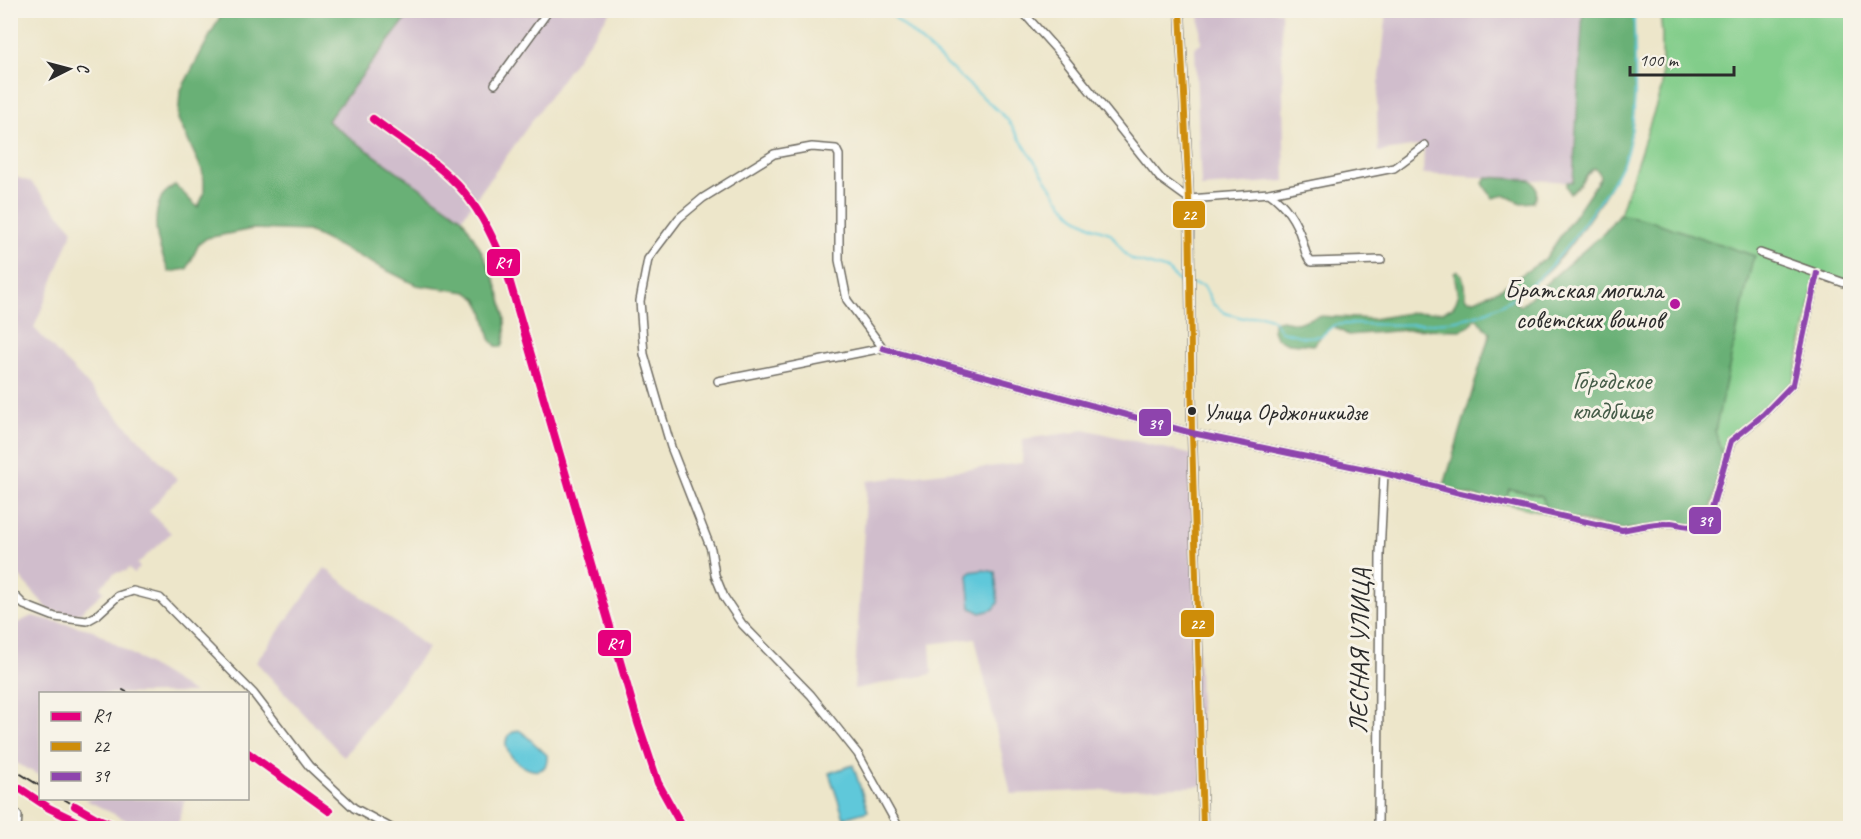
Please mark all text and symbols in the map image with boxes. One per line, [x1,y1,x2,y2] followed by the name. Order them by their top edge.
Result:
[39,39,99,99] north arrow
[1630,39,1734,77] scale bar
[1639,49,1680,71] text: 100 m
[73,63,94,75] text: С
[1172,200,1206,229] line badge: 22
[1182,205,1198,225] text: 22
[486,248,521,277] line badge: R1
[495,253,513,273] text: R1
[1504,273,1668,336] place label: Братская могила советских воинов
[1668,297,1682,311] marker: Братская могила советских воинов
[1572,364,1654,427] park label: Городское кладбище
[1203,397,1369,427] place label: Улица Орджоникидзе
[1186,405,1198,417] marker: Улица Орджоникидзе
[1138,408,1172,437] line badge: 39
[1148,414,1164,434] text: 39
[1688,506,1722,535] line badge: 39
[1698,511,1714,531] text: 39
[1342,567,1377,734] street label: ЛЕСНАЯ УЛИЦА
[1180,609,1215,638] line badge: 22
[1190,614,1206,634] text: 22
[597,629,632,657] line badge: R1
[607,634,625,654] text: R1
[39,692,249,800] legend
[93,705,112,727] text: R1
[93,735,111,757] text: 22
[93,765,111,787] text: 39

